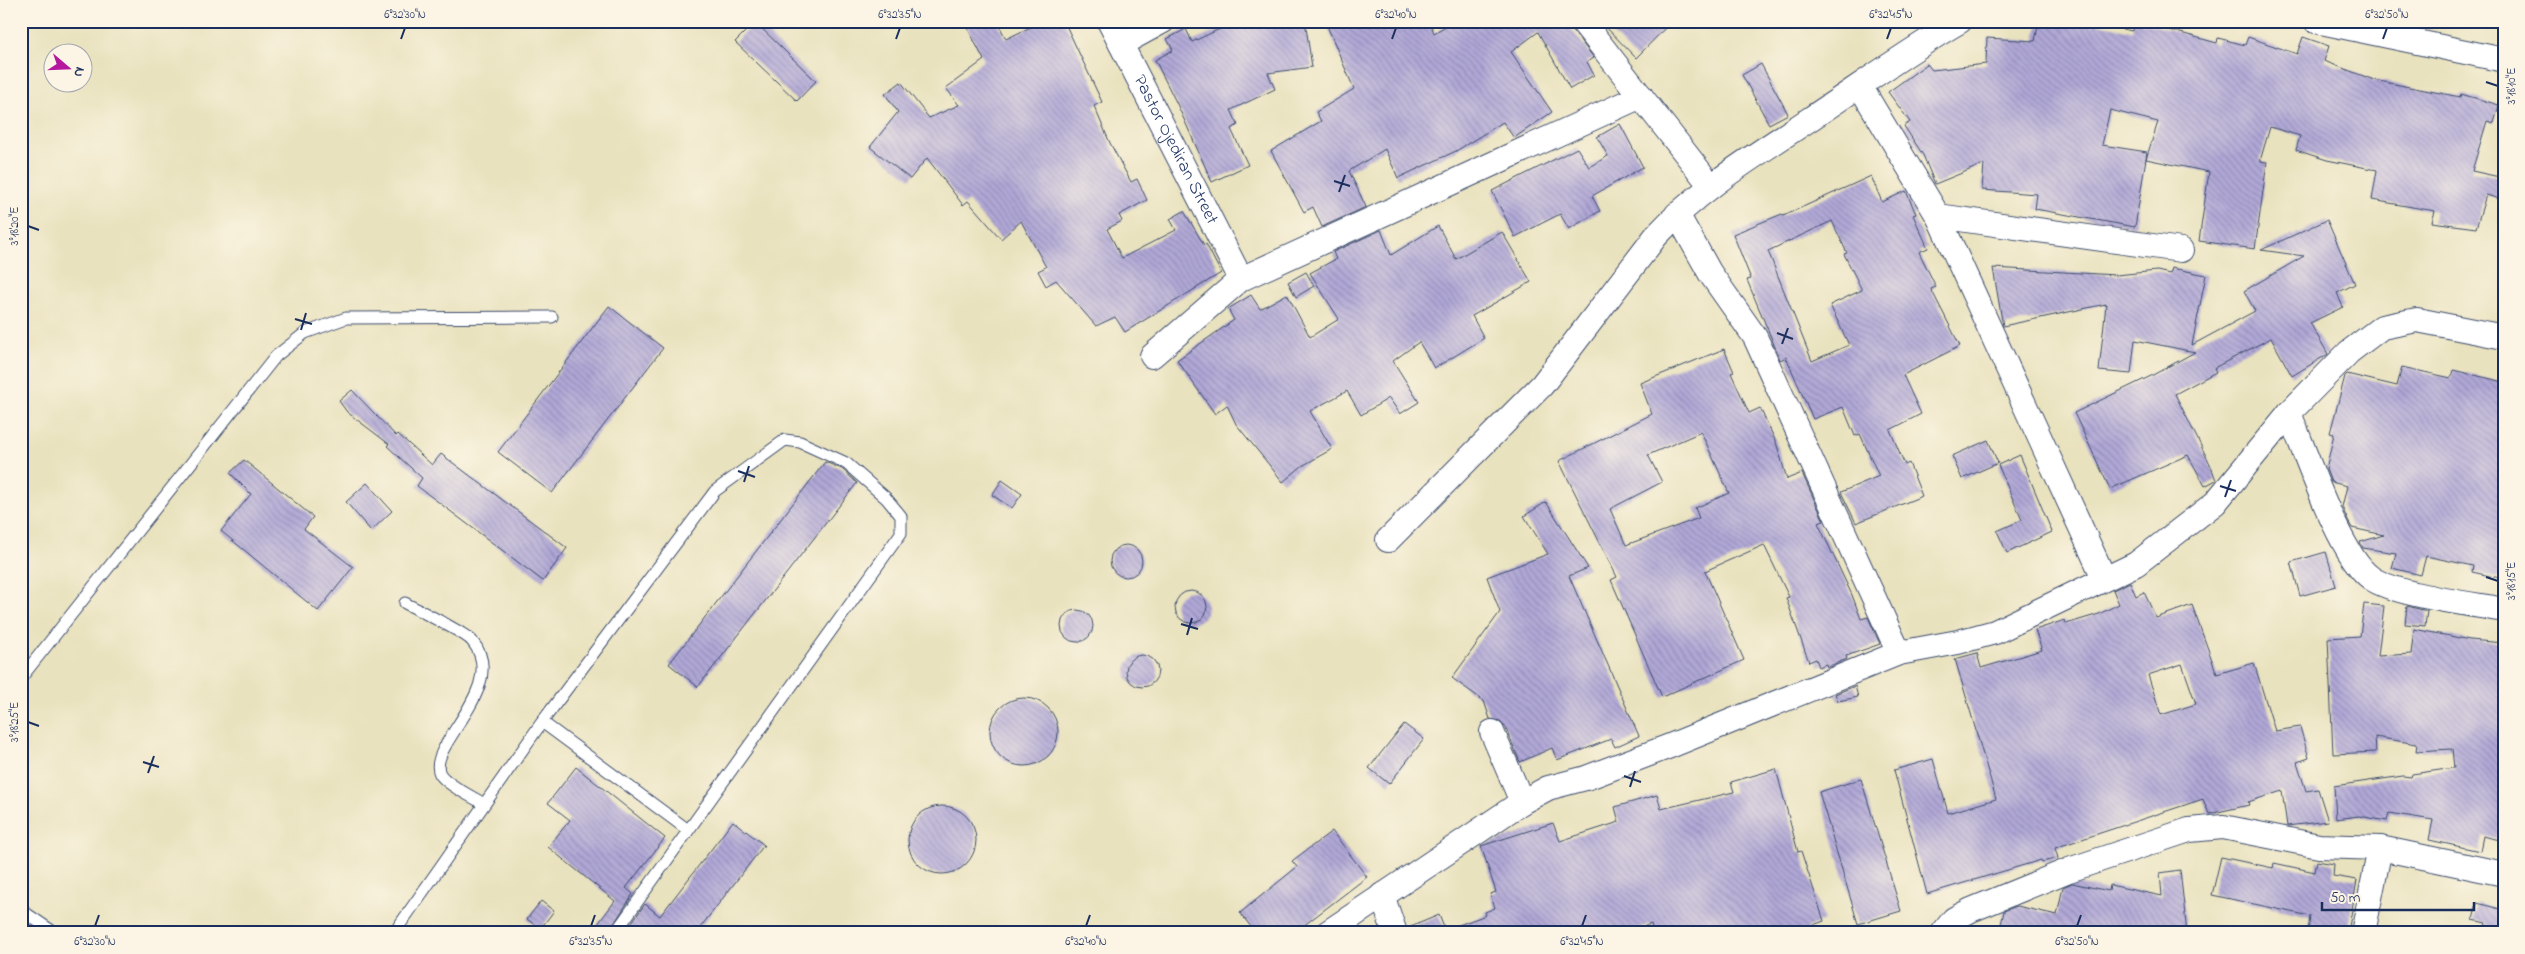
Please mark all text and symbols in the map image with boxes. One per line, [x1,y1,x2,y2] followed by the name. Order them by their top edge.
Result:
[384,6,426,24] text: 6°32'30"N
[878,6,922,24] text: 6°32'35"N
[1375,6,1417,24] text: 6°32'40"N
[1869,6,1913,24] text: 6°32'45"N
[2365,6,2409,24] text: 6°32'50"N
[42,42,92,92] north arrow
[67,64,90,80] text: N
[2503,68,2521,104] text: 3°18'10"E
[1126,71,1224,229] street label: Pastor Ojediran Street
[6,207,24,245] text: 3°18'20"E
[2503,562,2521,600] text: 3°18'15"E
[6,702,24,742] text: 3°18'25"E
[2322,879,2475,911] scale bar
[2330,887,2361,909] text: 50 m
[74,933,116,951] text: 6°32'30"N
[569,933,613,951] text: 6°32'35"N
[1065,933,1107,951] text: 6°32'40"N
[1560,933,1604,951] text: 6°32'45"N
[2055,933,2099,951] text: 6°32'50"N

